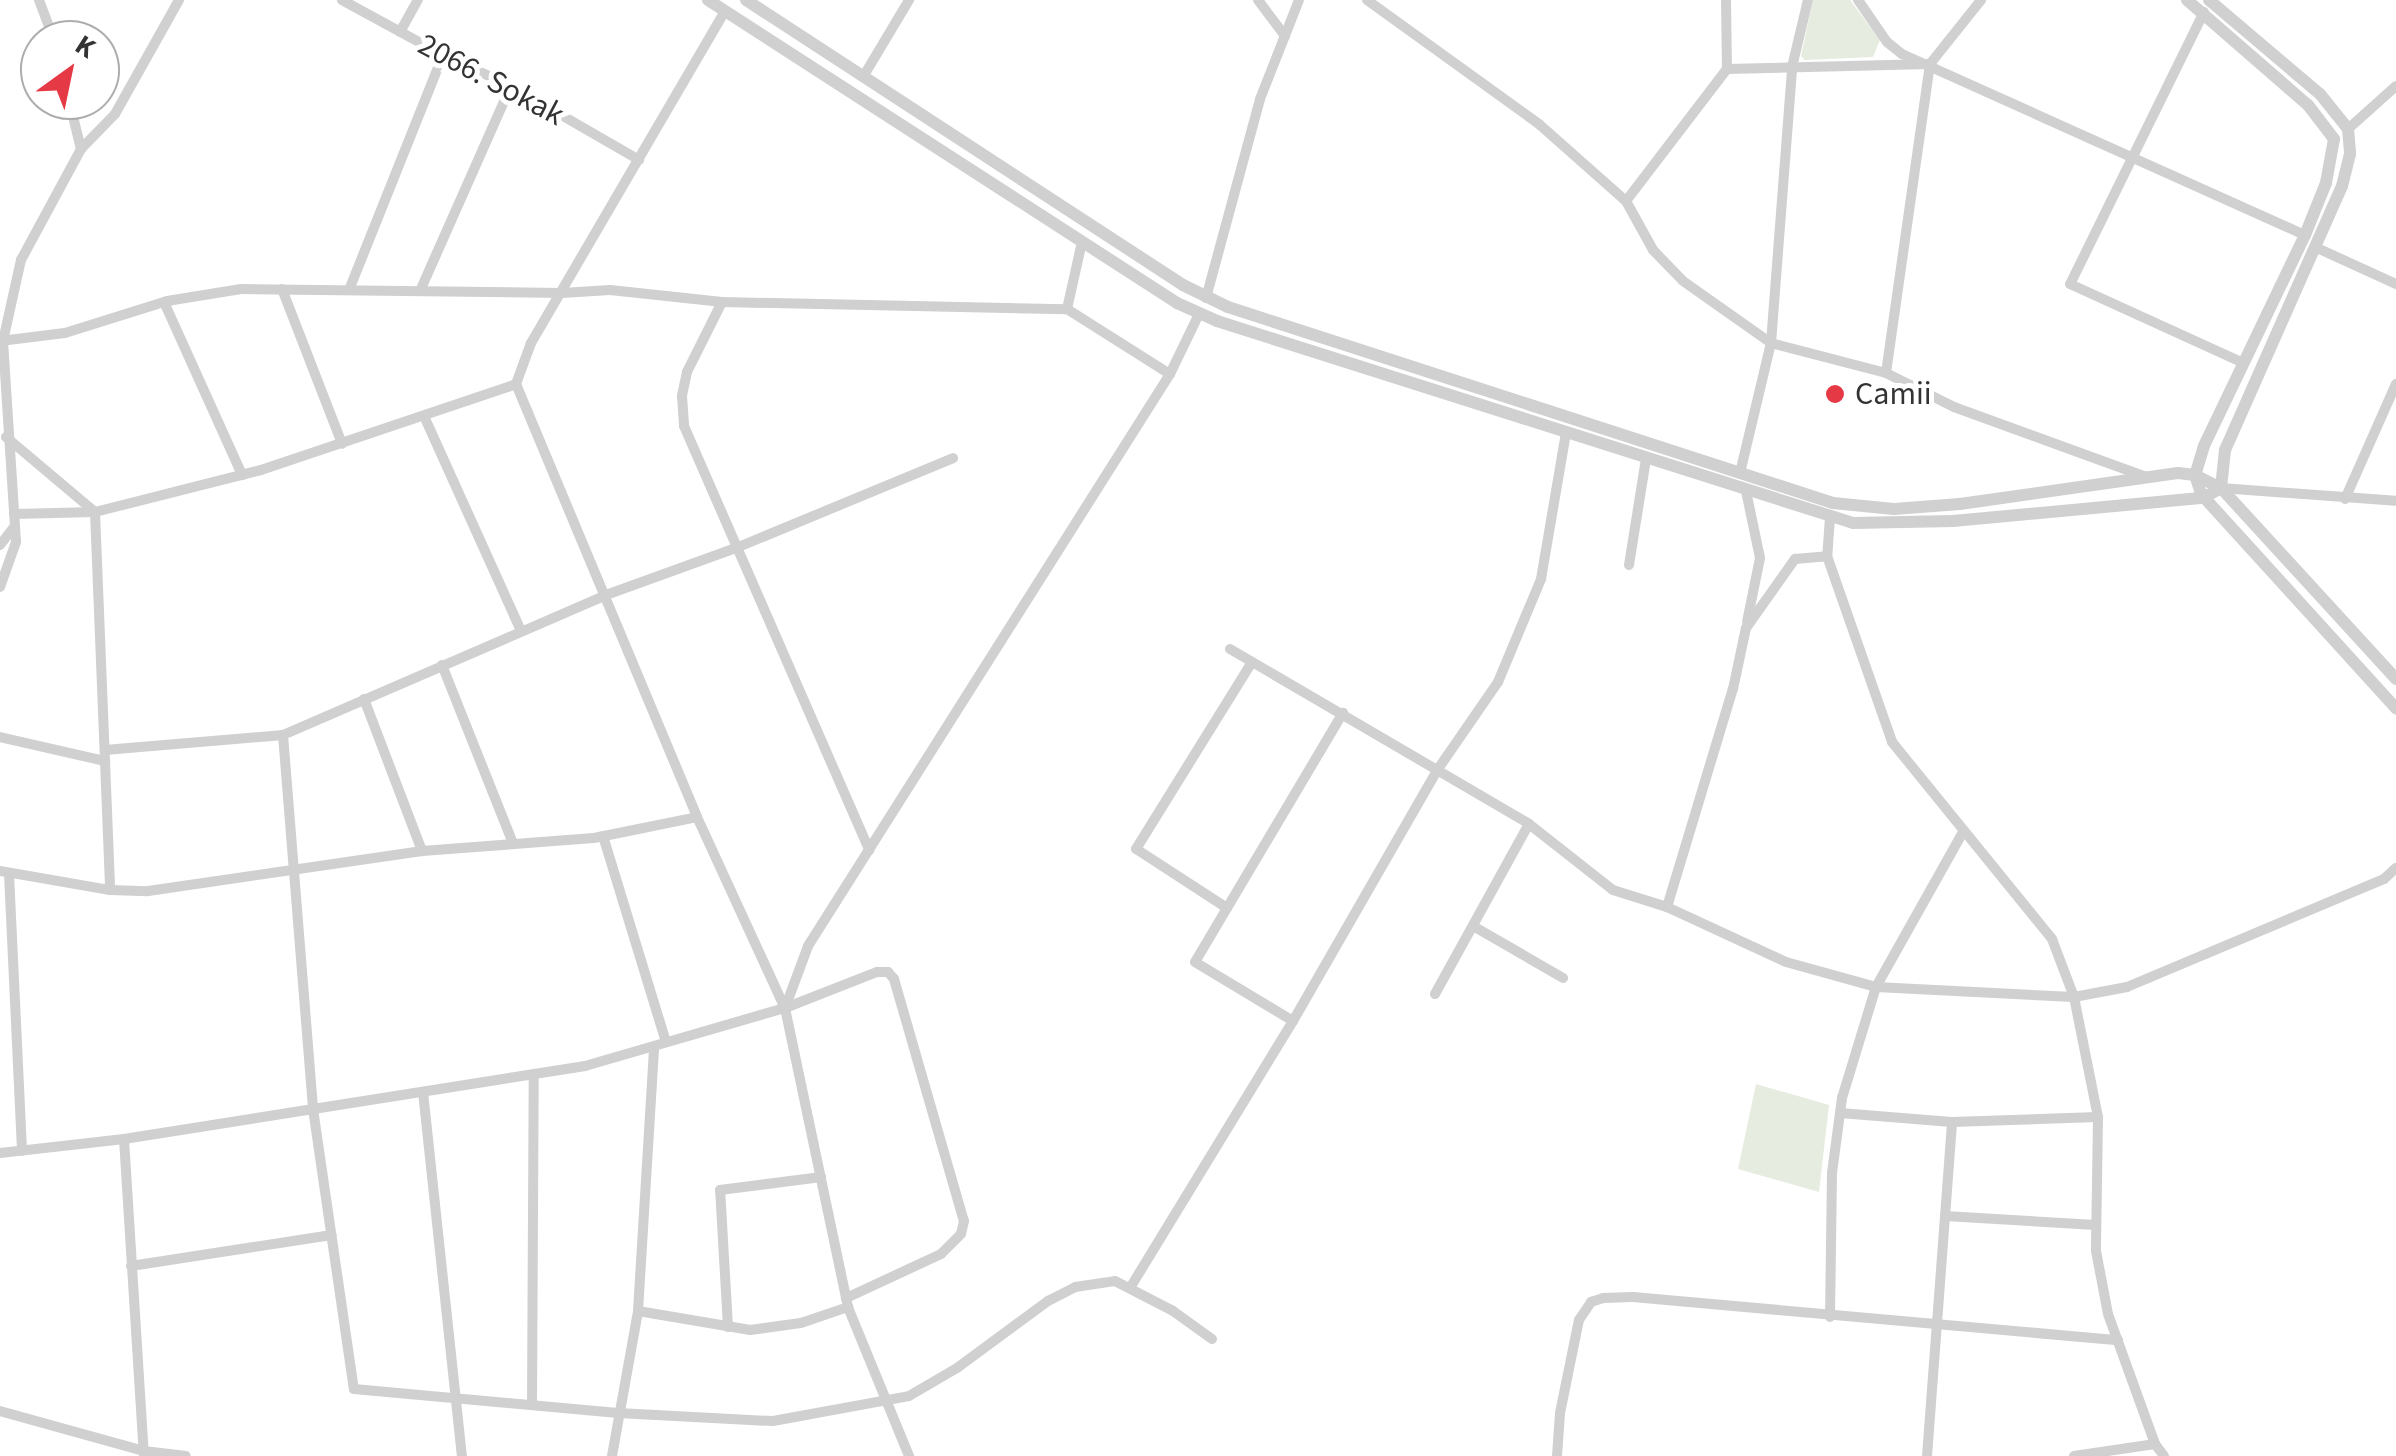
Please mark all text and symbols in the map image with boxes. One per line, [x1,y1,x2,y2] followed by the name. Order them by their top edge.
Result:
[20,20,120,120] north arrow
[67,25,103,68] text: K
[411,26,571,134] street label: 2066. Sokak
[1855,375,1932,413] place label: Camii
[1824,383,1846,405] marker: Camii

